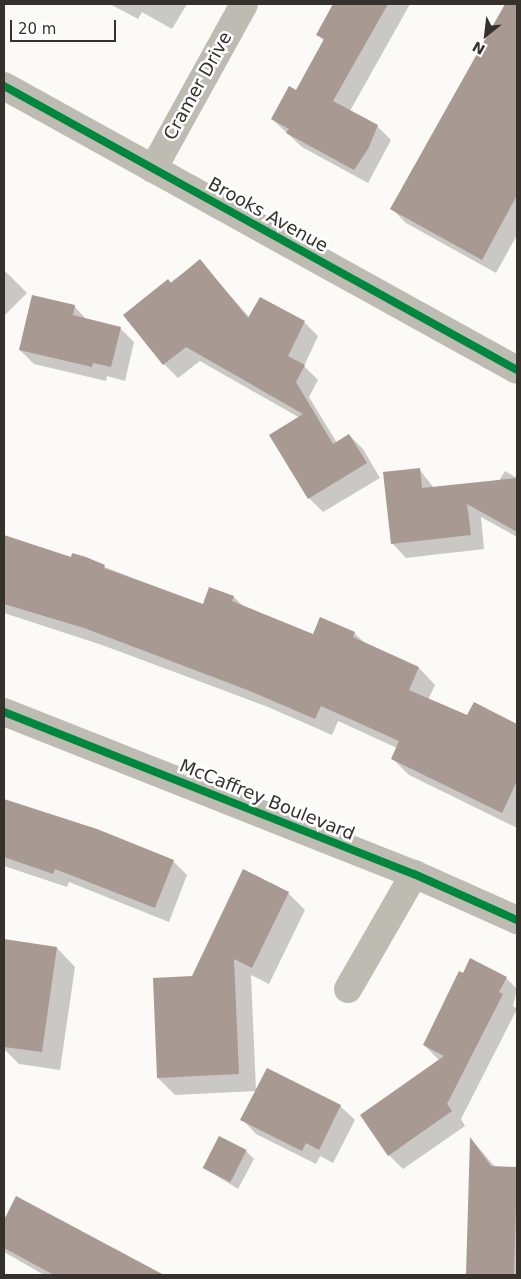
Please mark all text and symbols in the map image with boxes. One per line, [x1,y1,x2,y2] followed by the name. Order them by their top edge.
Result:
[12,10,119,42] scale bar
[461,10,511,60] north arrow
[18,20,56,38] text: 20 m
[159,28,237,144] street label: Cramer Drive
[470,38,488,58] text: N
[204,173,332,257] street label: Brooks Avenue
[176,755,358,845] street label: McCaffrey Boulevard

